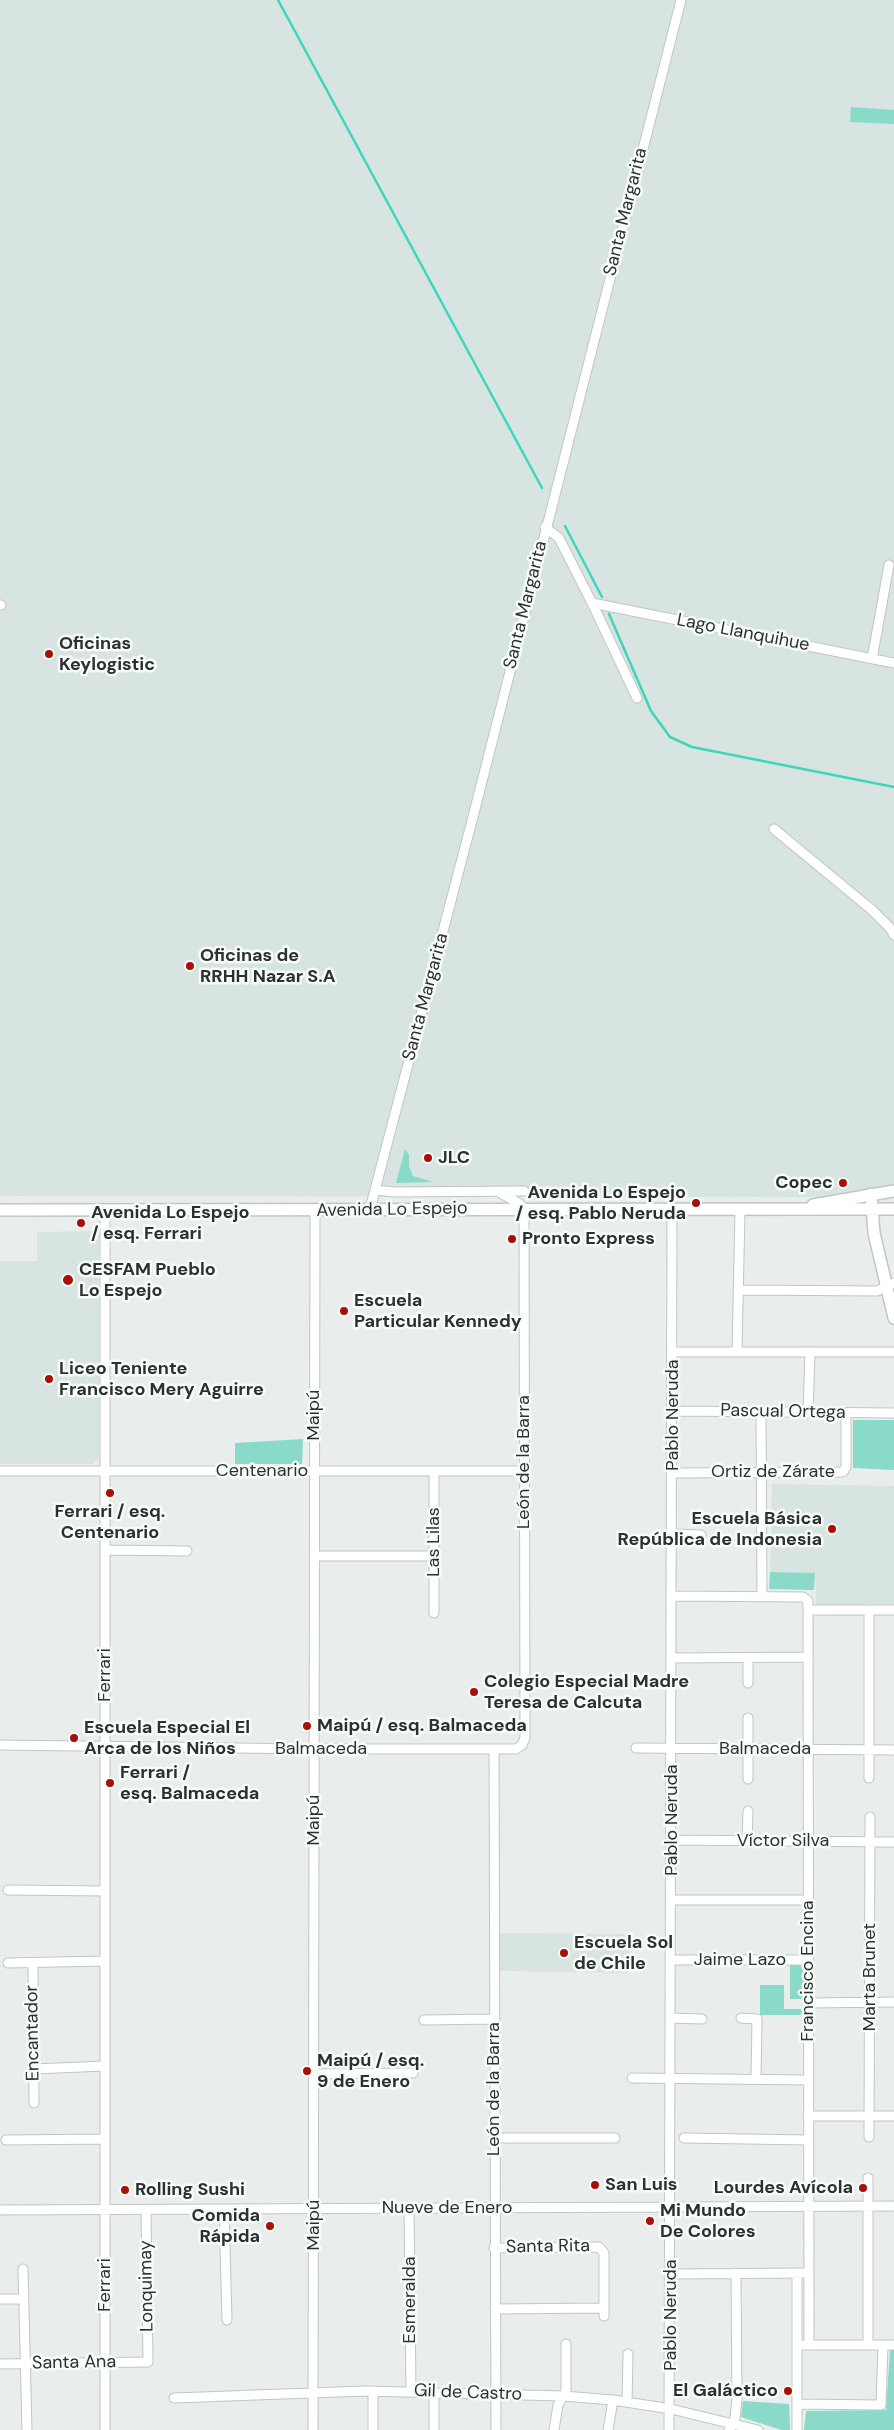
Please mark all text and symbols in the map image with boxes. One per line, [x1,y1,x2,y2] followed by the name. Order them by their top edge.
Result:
[600,146,652,278] street label: Santa Margarita
[500,539,552,671] street label: Santa Margarita
[675,610,811,656] street label: Lago Llanquihue
[59,633,155,676] place label: Oficinas Keylogistic
[43,648,55,660] marker: Oficinas Keylogistic
[399,931,453,1063] street label: Santa Margarita
[200,945,335,988] place label: Oficinas de RRHH Nazar S.A
[184,960,196,972] marker: Oficinas de RRHH Nazar S.A
[438,1147,470,1169] place label: JLC
[422,1152,434,1164] marker: JLC
[775,1172,833,1194] place label: Copec
[837,1177,849,1189] marker: Copec
[516,1182,686,1224] place label: Avenida Lo Espejo / esq. Pablo Neruda
[690,1197,702,1209] marker: Avenida Lo Espejo / esq. Pablo Neruda
[316,1198,468,1222] street label: Avenida Lo Espejo
[91,1202,249,1244] place label: Avenida Lo Espejo / esq. Ferrari
[75,1217,87,1229] marker: Avenida Lo Espejo / esq. Ferrari
[522,1228,655,1250] place label: Pronto Express
[506,1233,518,1245] marker: Pronto Express
[79,1259,216,1302] place label: CESFAM Pueblo Lo Espejo
[61,1273,75,1287] marker: CESFAM Pueblo Lo Espejo
[354,1290,522,1332] place label: Escuela Particular Kennedy
[338,1305,350,1317] marker: Escuela Particular Kennedy
[59,1358,264,1400] place label: Liceo Teniente Francisco Mery Aguirre
[662,1359,684,1471] street label: Pablo Neruda
[43,1373,55,1385] marker: Liceo Teniente Francisco Mery Aguirre
[303,1390,325,1440] street label: Maipú
[513,1395,535,1529] street label: León de la Barra
[720,1400,846,1424] street label: Pascual Ortega
[216,1460,308,1482] street label: Centenario
[711,1461,835,1483] street label: Ortiz de Zárate
[104,1487,116,1499] marker: Ferrari / esq. Centenario
[55,1501,165,1544] place label: Ferrari / esq. Centenario
[423,1507,445,1577] street label: Las Lilas
[618,1508,822,1550] place label: Escuela Básica República de Indonesia
[826,1523,838,1535] marker: Escuela Básica República de Indonesia
[94,1648,116,1702] street label: Ferrari
[484,1671,689,1714] place label: Colegio Especial Madre Teresa de Calcuta
[468,1686,480,1698] marker: Colegio Especial Madre Teresa de Calcuta
[317,1715,527,1737] place label: Maipú / esq. Balmaceda
[84,1717,250,1760] place label: Escuela Especial El Arca de los Niños
[301,1720,313,1732] marker: Maipú / esq. Balmaceda
[68,1732,80,1744] marker: Escuela Especial El Arca de los Niños
[275,1738,367,1760] street label: Balmaceda
[719,1738,811,1760] street label: Balmaceda
[120,1762,259,1805] place label: Ferrari / esq. Balmaceda
[661,1764,683,1876] street label: Pablo Neruda
[104,1777,116,1789] marker: Ferrari / esq. Balmaceda
[303,1795,325,1845] street label: Maipú
[737,1830,829,1852] street label: Víctor Silva
[797,1900,819,2042] street label: Francisco Encina
[859,1923,881,2031] street label: Marta Brunet
[574,1932,673,1975] place label: Escuela Sol de Chile
[558,1947,570,1959] marker: Escuela Sol de Chile
[694,1949,786,1971] street label: Jaime Lazo
[21,1985,45,2081] street label: Encantador
[483,2022,505,2156] street label: León de la Barra
[317,2050,424,2092] place label: Maipú / esq. 9 de Enero
[301,2065,313,2077] marker: Maipú / esq. 9 de Enero
[605,2174,677,2196] place label: San Luis
[714,2177,853,2199] place label: Lourdes Avícola
[135,2179,245,2201] place label: Rolling Sushi
[589,2179,601,2191] marker: San Luis
[857,2182,869,2194] marker: Lourdes Avícola
[119,2184,131,2196] marker: Rolling Sushi
[382,2197,512,2219] street label: Nueve de Enero
[303,2200,325,2250] street label: Maipú
[660,2200,755,2242] place label: Mi Mundo De Colores
[192,2205,260,2248] place label: Comida Rápida
[644,2215,656,2227] marker: Mi Mundo De Colores
[264,2220,276,2232] marker: Comida Rápida
[506,2235,590,2259] street label: Santa Rita
[135,2240,159,2332] street label: Lonquimay
[399,2256,421,2344] street label: Esmeralda
[94,2258,116,2312] street label: Ferrari
[660,2259,682,2371] street label: Pablo Neruda
[32,2351,116,2375] street label: Santa Ana
[413,2380,523,2406] street label: Gil de Castro
[673,2380,778,2402] place label: El Galáctico
[782,2385,794,2397] marker: El Galáctico

